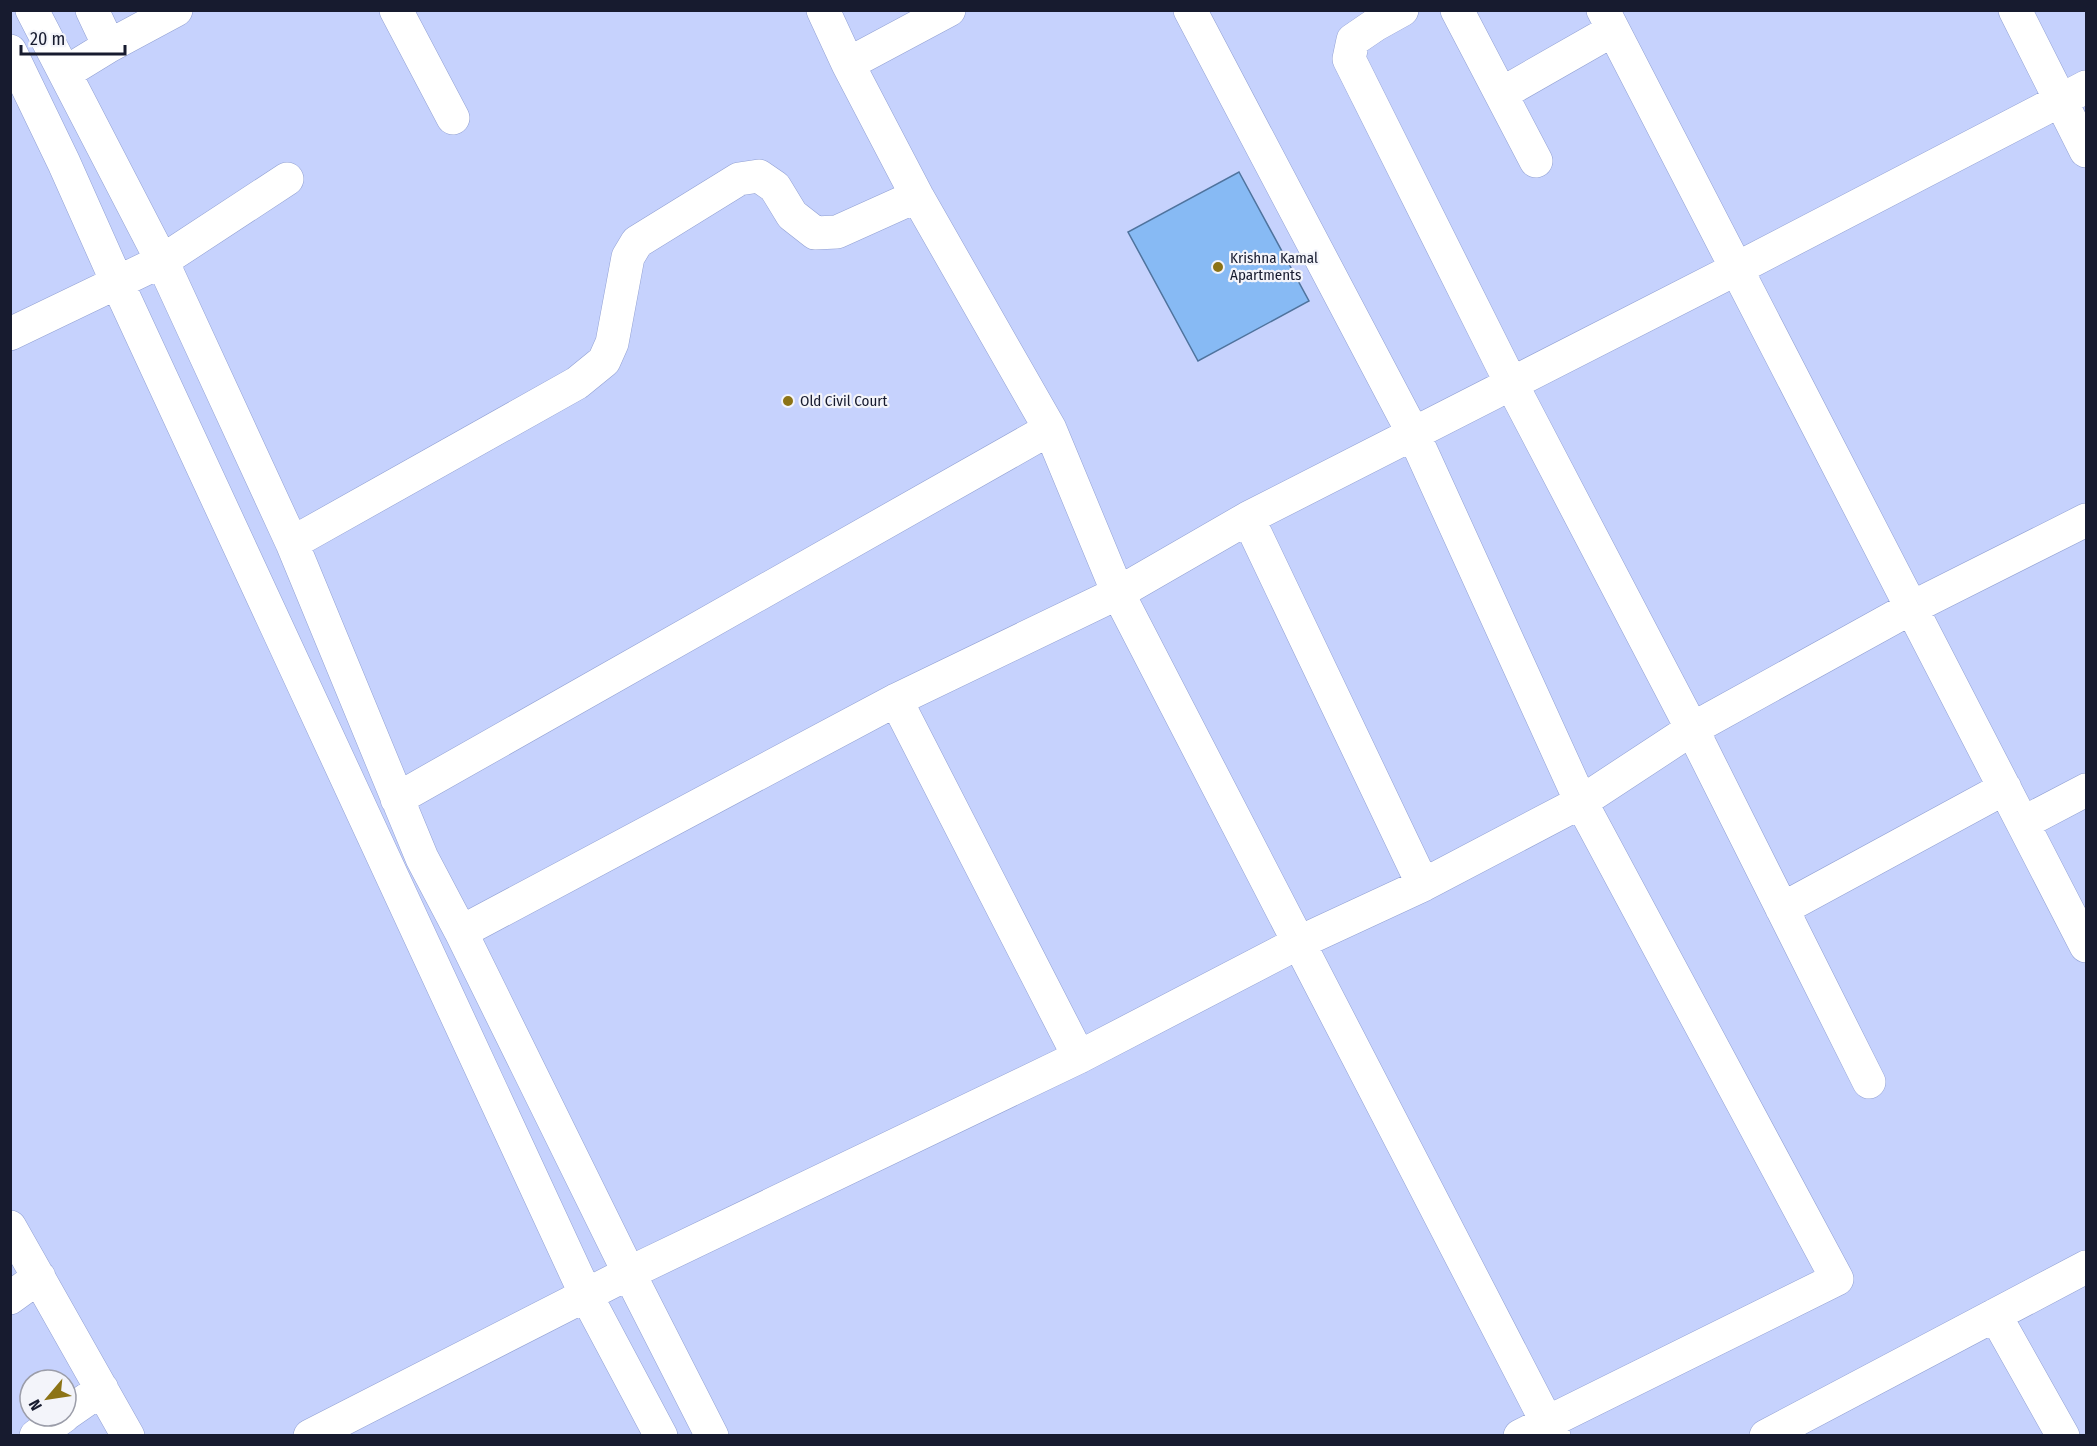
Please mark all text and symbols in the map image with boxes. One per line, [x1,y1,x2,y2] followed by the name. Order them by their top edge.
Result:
[21,18,124,56] scale bar
[30,28,65,50] text: 20 m
[1230,249,1318,284] place label: Krishna Kamal Apartments
[1211,260,1225,274] marker: Krishna Kamal Apartments
[800,392,888,410] place label: Old Civil Court
[781,394,795,408] marker: Old Civil Court
[18,1368,78,1428] north arrow
[25,1396,46,1414] text: N

